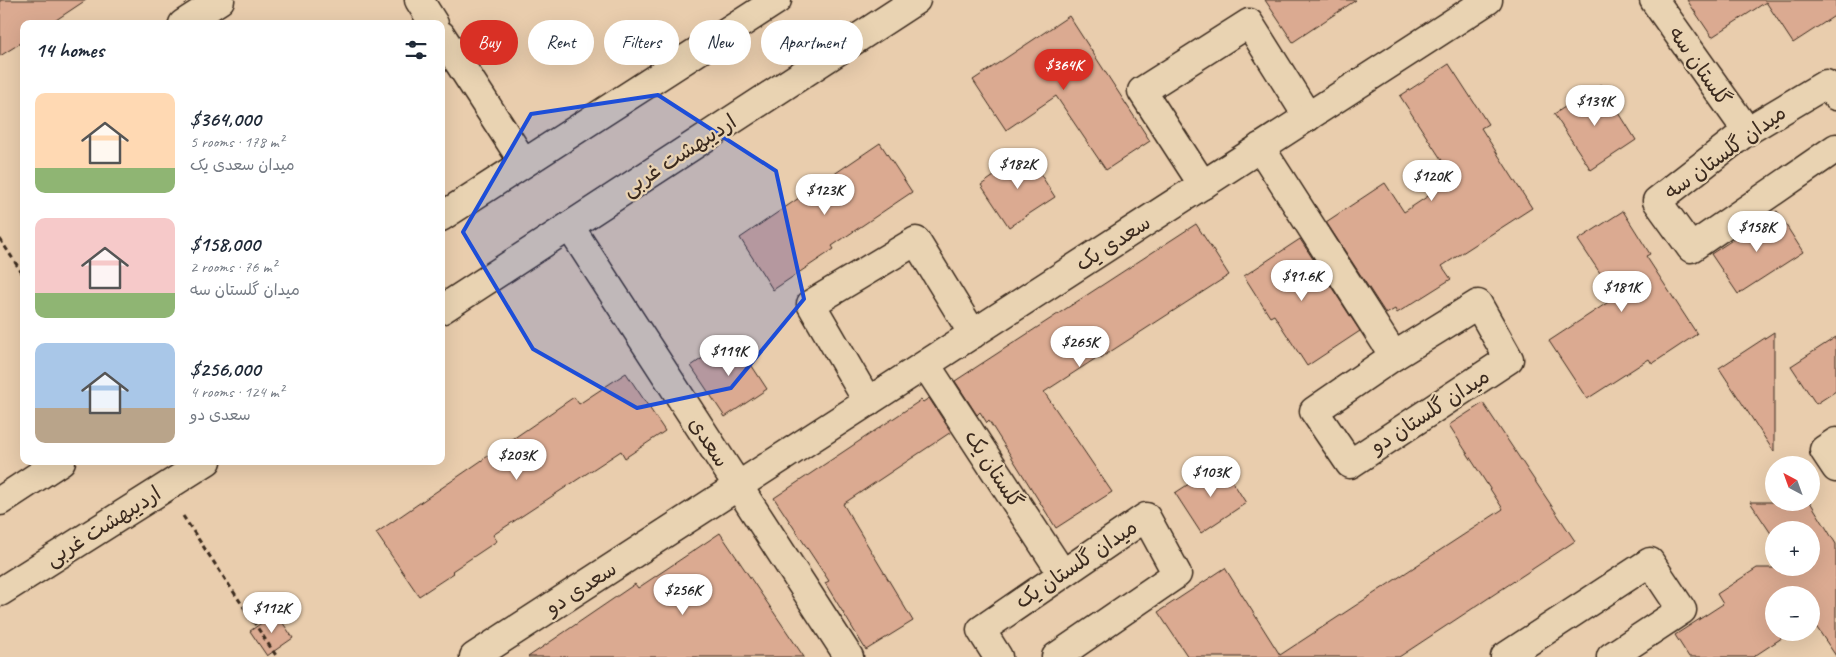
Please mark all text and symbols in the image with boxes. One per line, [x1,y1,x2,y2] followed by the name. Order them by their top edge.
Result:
[460,20,518,65] chip: Buy
[528,20,594,65] chip: Rent
[604,20,679,65] chip: Filters
[689,20,751,65] chip: New
[761,20,863,65] chip: Apartment
[1663,21,1737,111] street label: گلستان سه
[402,36,430,64] icon: filters
[35,37,104,63] text: 14 homes
[1029,48,1099,91] pin: $364K
[1045,55,1083,75] text: $364K
[1560,84,1630,127] pin: $139K
[1577,91,1613,111] text: $139K
[1659,99,1791,205] street label: میدان گلستان سه
[190,106,261,132] text: $364,000
[617,108,742,203] street label: اردیبهشت غربی
[75,113,135,173] icon: home
[190,132,284,152] text: 5 rooms · 178 m²
[983,148,1053,190] pin: $182K
[1000,154,1036,174] text: $182K
[190,155,295,175] text: میدان سعدی یک
[1397,160,1467,202] pin: $120K
[1414,166,1450,186] text: $120K
[790,174,860,216] pin: $123K
[807,180,843,200] text: $123K
[1071,209,1155,277] street label: سعدی یک
[1722,210,1792,253] pin: $158K
[1739,217,1775,237] text: $158K
[190,231,260,257] text: $158,000
[75,238,135,298] icon: home
[190,257,276,277] text: 2 rooms · 76 m²
[1261,260,1343,302] pin: $91.6K
[1282,266,1322,286] text: $91.6K
[1587,270,1657,313] pin: $181K
[1604,277,1640,297] text: $181K
[190,280,300,300] text: میدان گلستان سه
[1045,326,1115,368] pin: $265K
[1061,332,1099,352] text: $265K
[694,334,764,377] pin: $119K
[711,341,747,361] text: $119K
[190,356,260,382] text: $256,000
[75,363,135,423] icon: home
[1364,363,1494,460] street label: میدان گلستان دو
[190,382,284,402] text: 4 rooms · 124 m²
[190,405,251,425] text: سعدی دو
[683,412,735,472] street label: سعدی
[959,425,1029,513] street label: گلستان یک
[482,438,552,481] pin: $203K
[499,445,535,465] text: $203K
[1176,456,1246,498] pin: $103K
[1765,456,1820,511] north arrow
[1765,456,1820,641] map controls
[1193,462,1229,482] text: $103K
[40,480,166,573] street label: اردیبهشت غربی
[1010,514,1142,614] street label: میدان گلستان یک
[1765,521,1820,576] button: +
[539,555,621,622] street label: سعدی دو
[648,574,718,616] pin: $256K
[664,580,702,600] text: $256K
[1765,586,1820,641] button: −
[237,592,307,634] pin: $112K
[254,598,290,618] text: $112K

